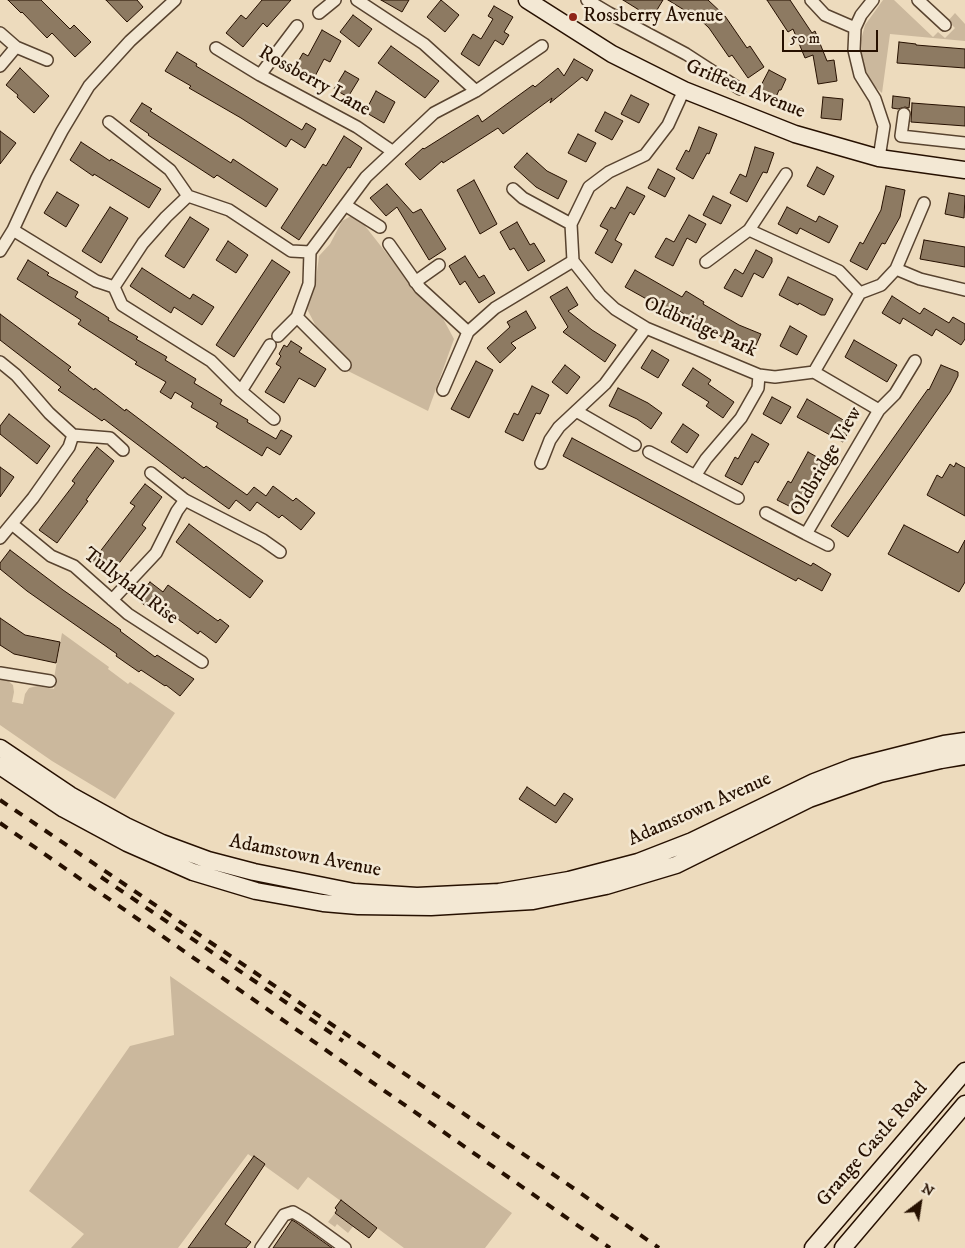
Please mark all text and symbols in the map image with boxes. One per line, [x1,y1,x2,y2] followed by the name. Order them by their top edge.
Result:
[583,5,723,29] place label: Rossberry Avenue
[567,11,579,23] marker: Rossberry Avenue
[785,20,881,52] scale bar
[790,29,820,48] text: 50 m
[254,41,374,123] street label: Rossberry Lane
[682,55,808,125] street label: Griffeen Avenue
[640,292,760,364] street label: Oldbridge Park
[786,403,868,521] street label: Oldbridge View
[78,543,182,631] street label: Tullyhall Rise
[625,768,775,852] street label: Adamstown Avenue
[227,831,383,883] street label: Adamstown Avenue
[812,1078,934,1212] street label: Grange Castle Road
[895,1178,945,1228] north arrow
[918,1179,937,1201] text: N

